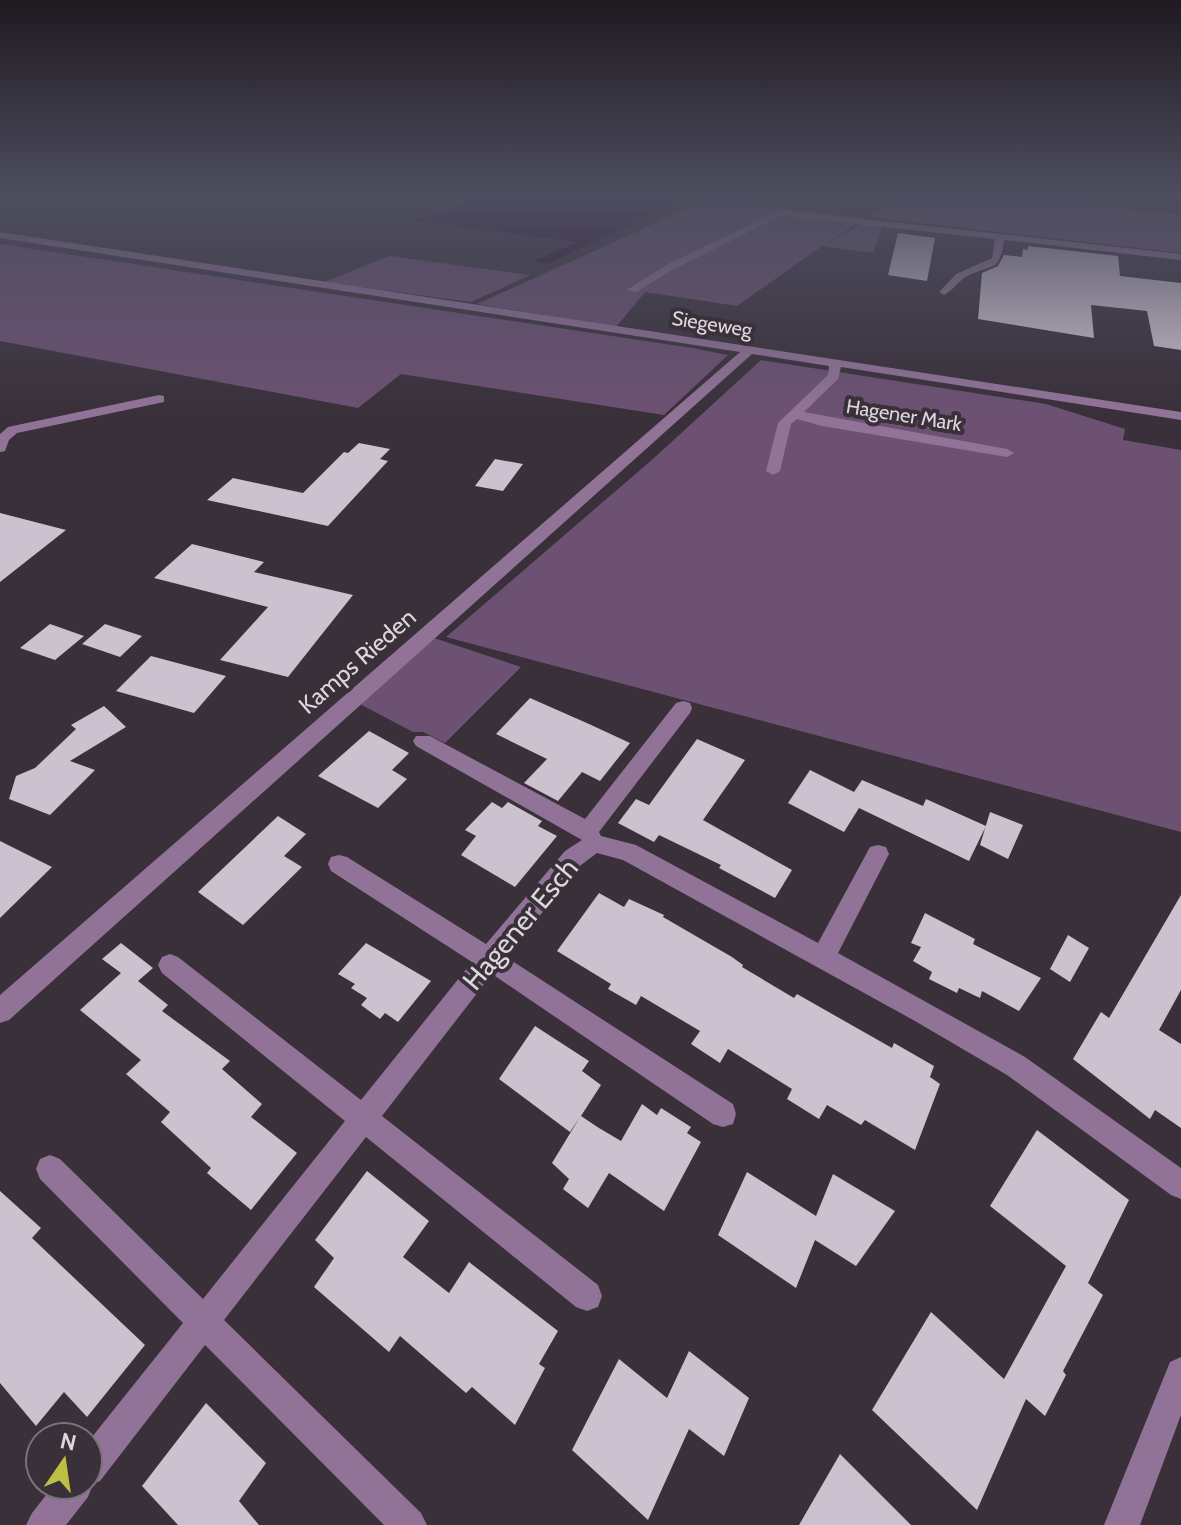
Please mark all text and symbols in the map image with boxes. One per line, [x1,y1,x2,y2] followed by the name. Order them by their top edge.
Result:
[670,306,755,342] street label: Siegeweg
[844,394,964,436] street label: Hagener Mark
[293,602,421,720] street label: Kamps Rieden
[455,851,585,997] street label: Hagener Esch
[24,1421,104,1501] north arrow
[58,1427,79,1457] text: N

